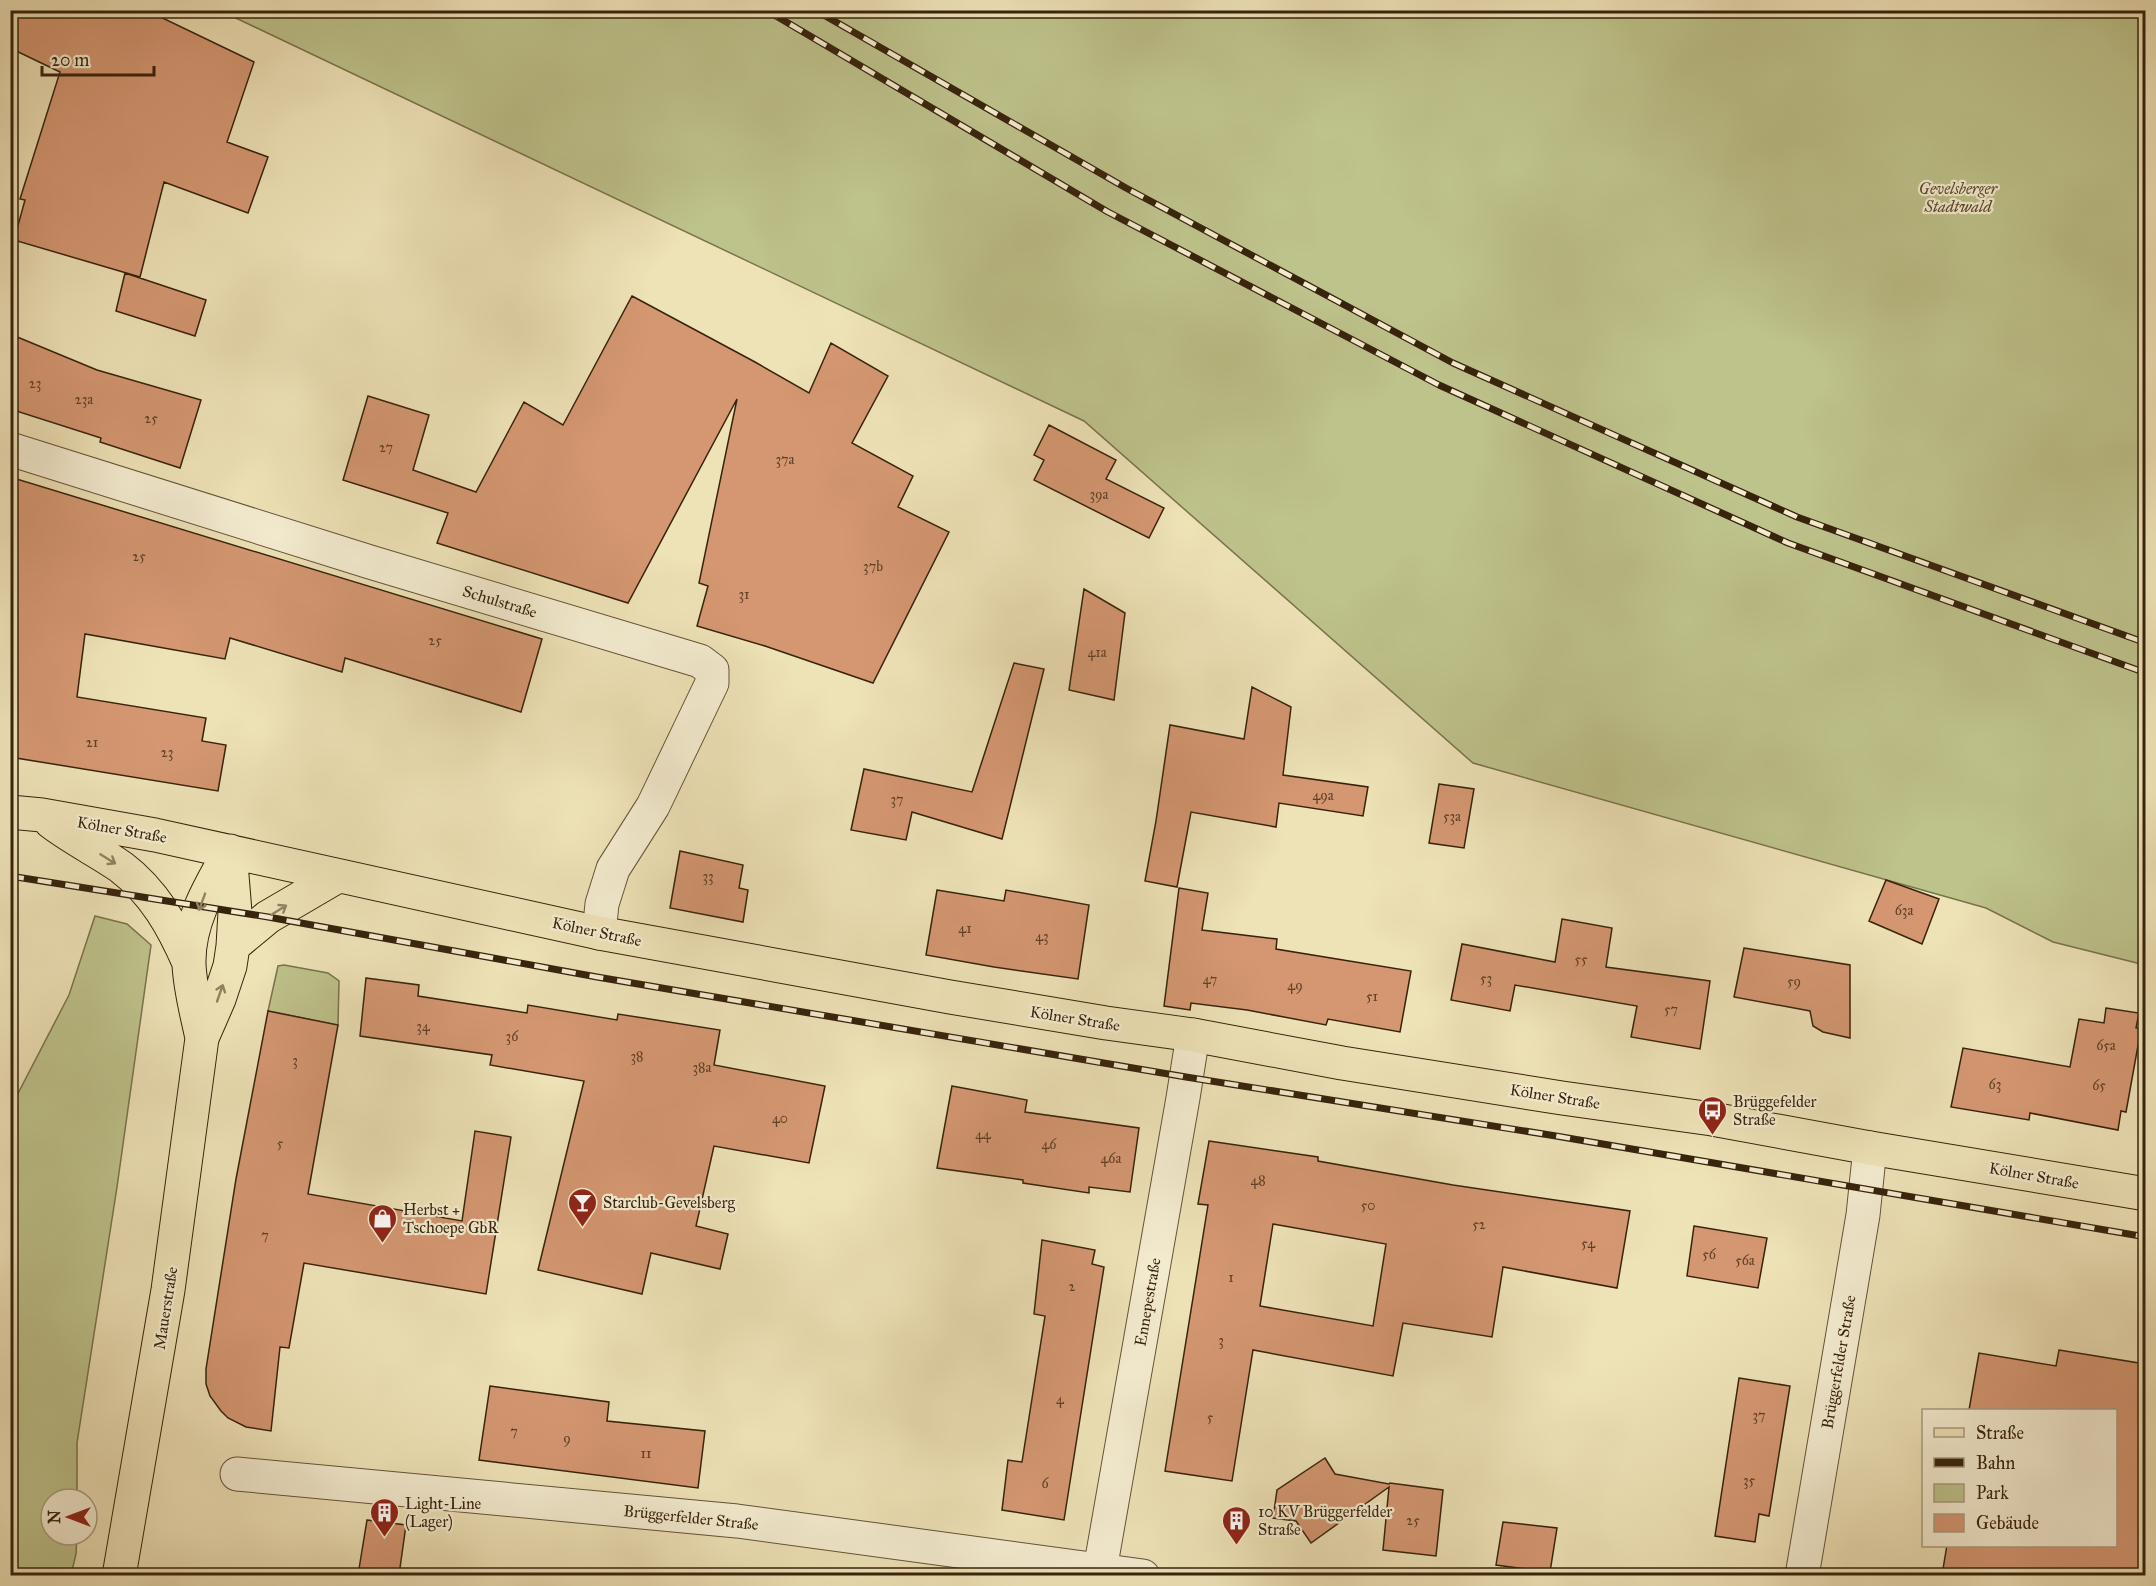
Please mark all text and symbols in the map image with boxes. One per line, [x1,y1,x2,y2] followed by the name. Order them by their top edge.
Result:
[42,39,154,77] scale bar
[51,49,89,71] text: 20 m
[1919,179,1999,216] park label: Gevelsberger Stadtwald
[29,375,41,392] house number: 23
[75,391,93,408] house number: 23a
[144,410,158,427] house number: 25
[379,439,393,456] house number: 27
[776,451,795,468] house number: 37a
[1089,486,1109,503] house number: 39a
[132,548,146,565] house number: 25
[863,558,883,575] house number: 37b
[460,581,540,622] street label: Schulstraße
[738,586,750,603] house number: 31
[428,632,442,649] house number: 25
[1087,644,1107,661] house number: 41a
[86,734,99,751] house number: 21
[161,744,173,761] house number: 23
[1312,787,1334,804] house number: 49a
[890,791,904,808] house number: 37
[1443,808,1461,825] house number: 53a
[75,812,169,847] street label: Kölner Straße
[99,854,116,866] one-way arrow
[702,868,714,885] house number: 33
[196,893,207,911] one-way arrow
[1895,902,1913,919] house number: 63a
[270,904,287,916] one-way arrow
[550,913,644,950] street label: Kölner Straße
[958,920,972,937] house number: 41
[1035,928,1049,945] house number: 43
[1574,951,1588,968] house number: 55
[1480,970,1492,987] house number: 53
[1203,971,1217,988] house number: 47
[1787,973,1801,990] house number: 59
[1287,977,1303,994] house number: 49
[216,984,227,1003] one-way arrow
[1366,988,1378,1005] house number: 51
[1664,1001,1678,1018] house number: 57
[1029,1002,1122,1035] street label: Kölner Straße
[416,1018,431,1035] house number: 34
[506,1028,519,1045] house number: 36
[2096,1037,2116,1054] house number: 65a
[630,1048,644,1065] house number: 38
[292,1052,298,1069] house number: 3
[693,1059,712,1076] house number: 38a
[1989,1076,2001,1093] house number: 63
[2092,1077,2106,1094] house number: 65
[1509,1080,1602,1113] street label: Kölner Straße
[1733,1092,1817,1129] place label: Brüggefelder Straße
[1696,1094,1728,1136] bus stop icon: Brüggefelder Straße
[772,1110,788,1127] house number: 40
[975,1126,992,1143] house number: 44
[277,1135,284,1152] house number: 5
[1042,1136,1057,1153] house number: 46
[1101,1150,1122,1167] house number: 46a
[1987,1158,2081,1193] street label: Kölner Straße
[1250,1172,1266,1189] house number: 48
[566,1186,598,1228] bar icon: Starclub-Gevelsberg
[603,1193,735,1213] place label: Starclub-Gevelsberg
[1361,1197,1375,1214] house number: 50
[403,1200,499,1237] place label: Herbst + Tschoepe GbR
[366,1202,398,1244] shop icon: Herbst + Tschoepe GbR
[1472,1216,1486,1233] house number: 52
[261,1227,269,1244] house number: 7
[1581,1235,1596,1252] house number: 54
[1702,1246,1717,1263] house number: 56
[1735,1252,1755,1269] house number: 56a
[1130,1256,1165,1348] street label: Ennepestraße
[150,1265,181,1351] street label: Mauerstraße
[1228,1269,1234,1286] house number: 1
[1069,1278,1076,1295] house number: 2
[1817,1293,1861,1431] street label: Brüggerfelder Straße
[1218,1332,1224,1349] house number: 3
[1056,1391,1065,1408] house number: 4
[1752,1407,1766,1424] house number: 37
[1207,1409,1214,1426] house number: 5
[1922,1409,2117,1547] legend
[1976,1422,2024,1444] text: Straße
[510,1423,518,1440] house number: 7
[563,1430,571,1447] house number: 9
[640,1445,652,1462] house number: 11
[1976,1452,2016,1474] text: Bahn
[1743,1472,1756,1489] house number: 35
[1041,1475,1049,1492] house number: 6
[1976,1482,2009,1504] text: Park
[39,1487,99,1547] north arrow
[405,1494,482,1532] place label: Light-Line (Lager)
[368,1496,400,1538] building icon: Light-Line (Lager)
[622,1501,760,1535] street label: Brüggerfelder Straße
[1258,1502,1392,1539] place label: 10 KV Brüggerfelder Straße
[1221,1504,1253,1546] building icon: 10 KV Brüggerfelder Straße
[45,1510,64,1524] text: N
[1406,1512,1420,1529] house number: 25
[1976,1512,2039,1534] text: Gebäude

